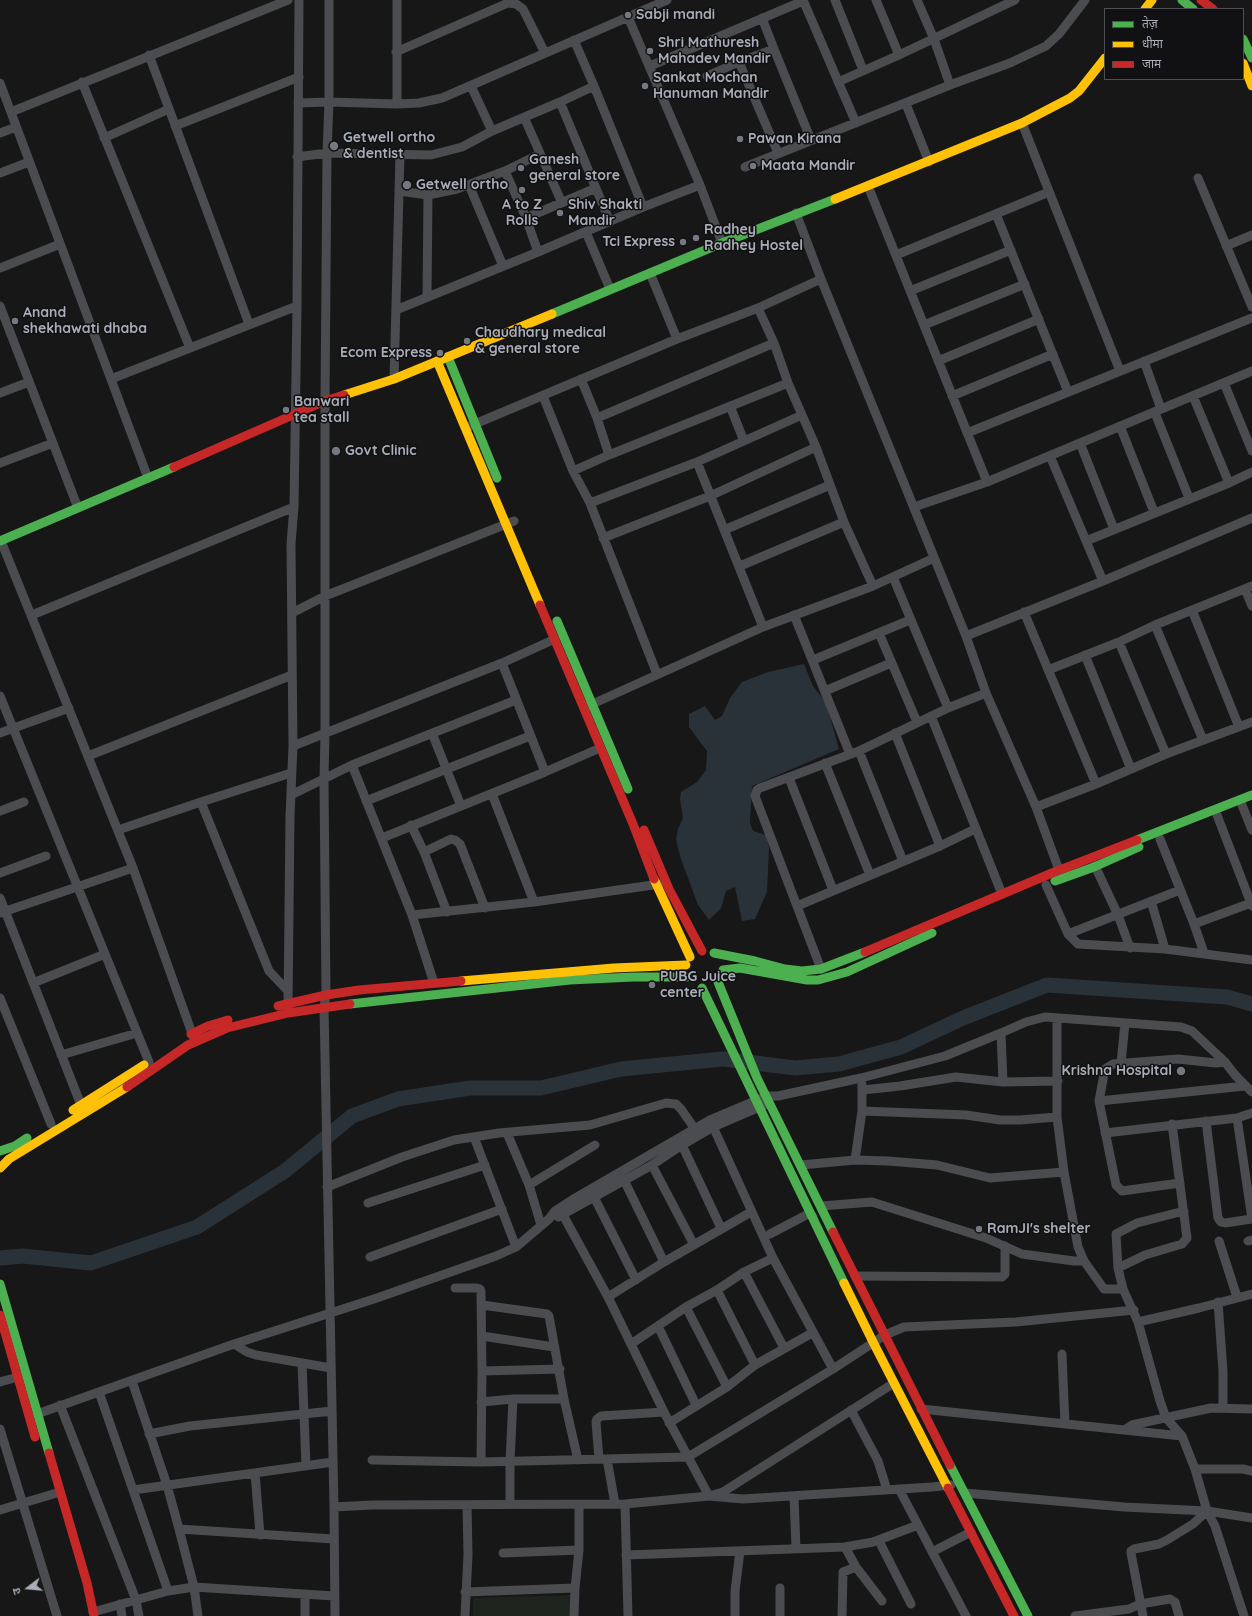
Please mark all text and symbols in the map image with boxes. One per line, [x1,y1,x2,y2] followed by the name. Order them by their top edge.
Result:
[636,7,715,23] place label: Sabji mandi
[1104,8,1244,80] legend
[623,10,633,20] marker: Sabji mandi
[1142,16,1158,31] text: तेज़
[658,35,771,68] place label: Shri Mathuresh Mahadev Mandir
[1142,36,1163,51] text: धीमा
[645,46,655,56] marker: Shri Mathuresh Mahadev Mandir
[1142,56,1161,71] text: जाम
[653,70,769,102] place label: Sankat Mochan Hanuman Mandir
[640,81,650,91] marker: Sankat Mochan Hanuman Mandir
[343,130,435,162] place label: Getwell ortho & dentist
[748,131,841,147] place label: Pawan Kirana
[735,134,745,144] marker: Pawan Kirana
[328,140,340,152] marker: Getwell ortho & dentist
[529,152,620,184] place label: Ganesh general store
[761,158,855,174] place label: Maata Mandir
[748,161,758,171] marker: Maata Mandir
[516,163,526,173] marker: Ganesh general store
[416,177,508,193] place label: Getwell ortho
[401,179,413,191] marker: Getwell ortho
[517,185,527,195] marker: A to Z Rolls
[502,197,542,230] place label: A to Z Rolls
[568,197,642,230] place label: Shiv Shakti Mandir
[555,208,565,218] marker: Shiv Shakti Mandir
[704,222,803,254] place label: Radhey Radhey Hostel
[691,233,701,243] marker: Radhey Radhey Hostel
[602,234,675,250] place label: Tci Express
[678,237,688,247] marker: Tci Express
[23,305,147,338] place label: Anand shekhawati dhaba
[10,316,20,326] marker: Anand shekhawati dhaba
[475,325,606,358] place label: Chaudhary medical & general store
[462,336,472,346] marker: Chaudhary medical & general store
[340,345,432,361] place label: Ecom Express
[435,348,445,358] marker: Ecom Express
[294,394,350,426] place label: Banwari tea stall
[281,405,291,415] marker: Banwari tea stall
[345,443,416,459] place label: Govt Clinic
[330,445,342,457] marker: Govt Clinic
[660,969,736,1002] place label: PUBG Juice center
[647,980,657,990] marker: PUBG Juice center
[1062,1063,1172,1079] place label: Krishna Hospital
[1175,1065,1187,1077] marker: Krishna Hospital
[987,1221,1091,1237] place label: RamJI's shelter
[974,1224,984,1234] marker: RamJI's shelter
[8,1568,48,1608] north arrow
[9,1586,24,1596] text: उ

